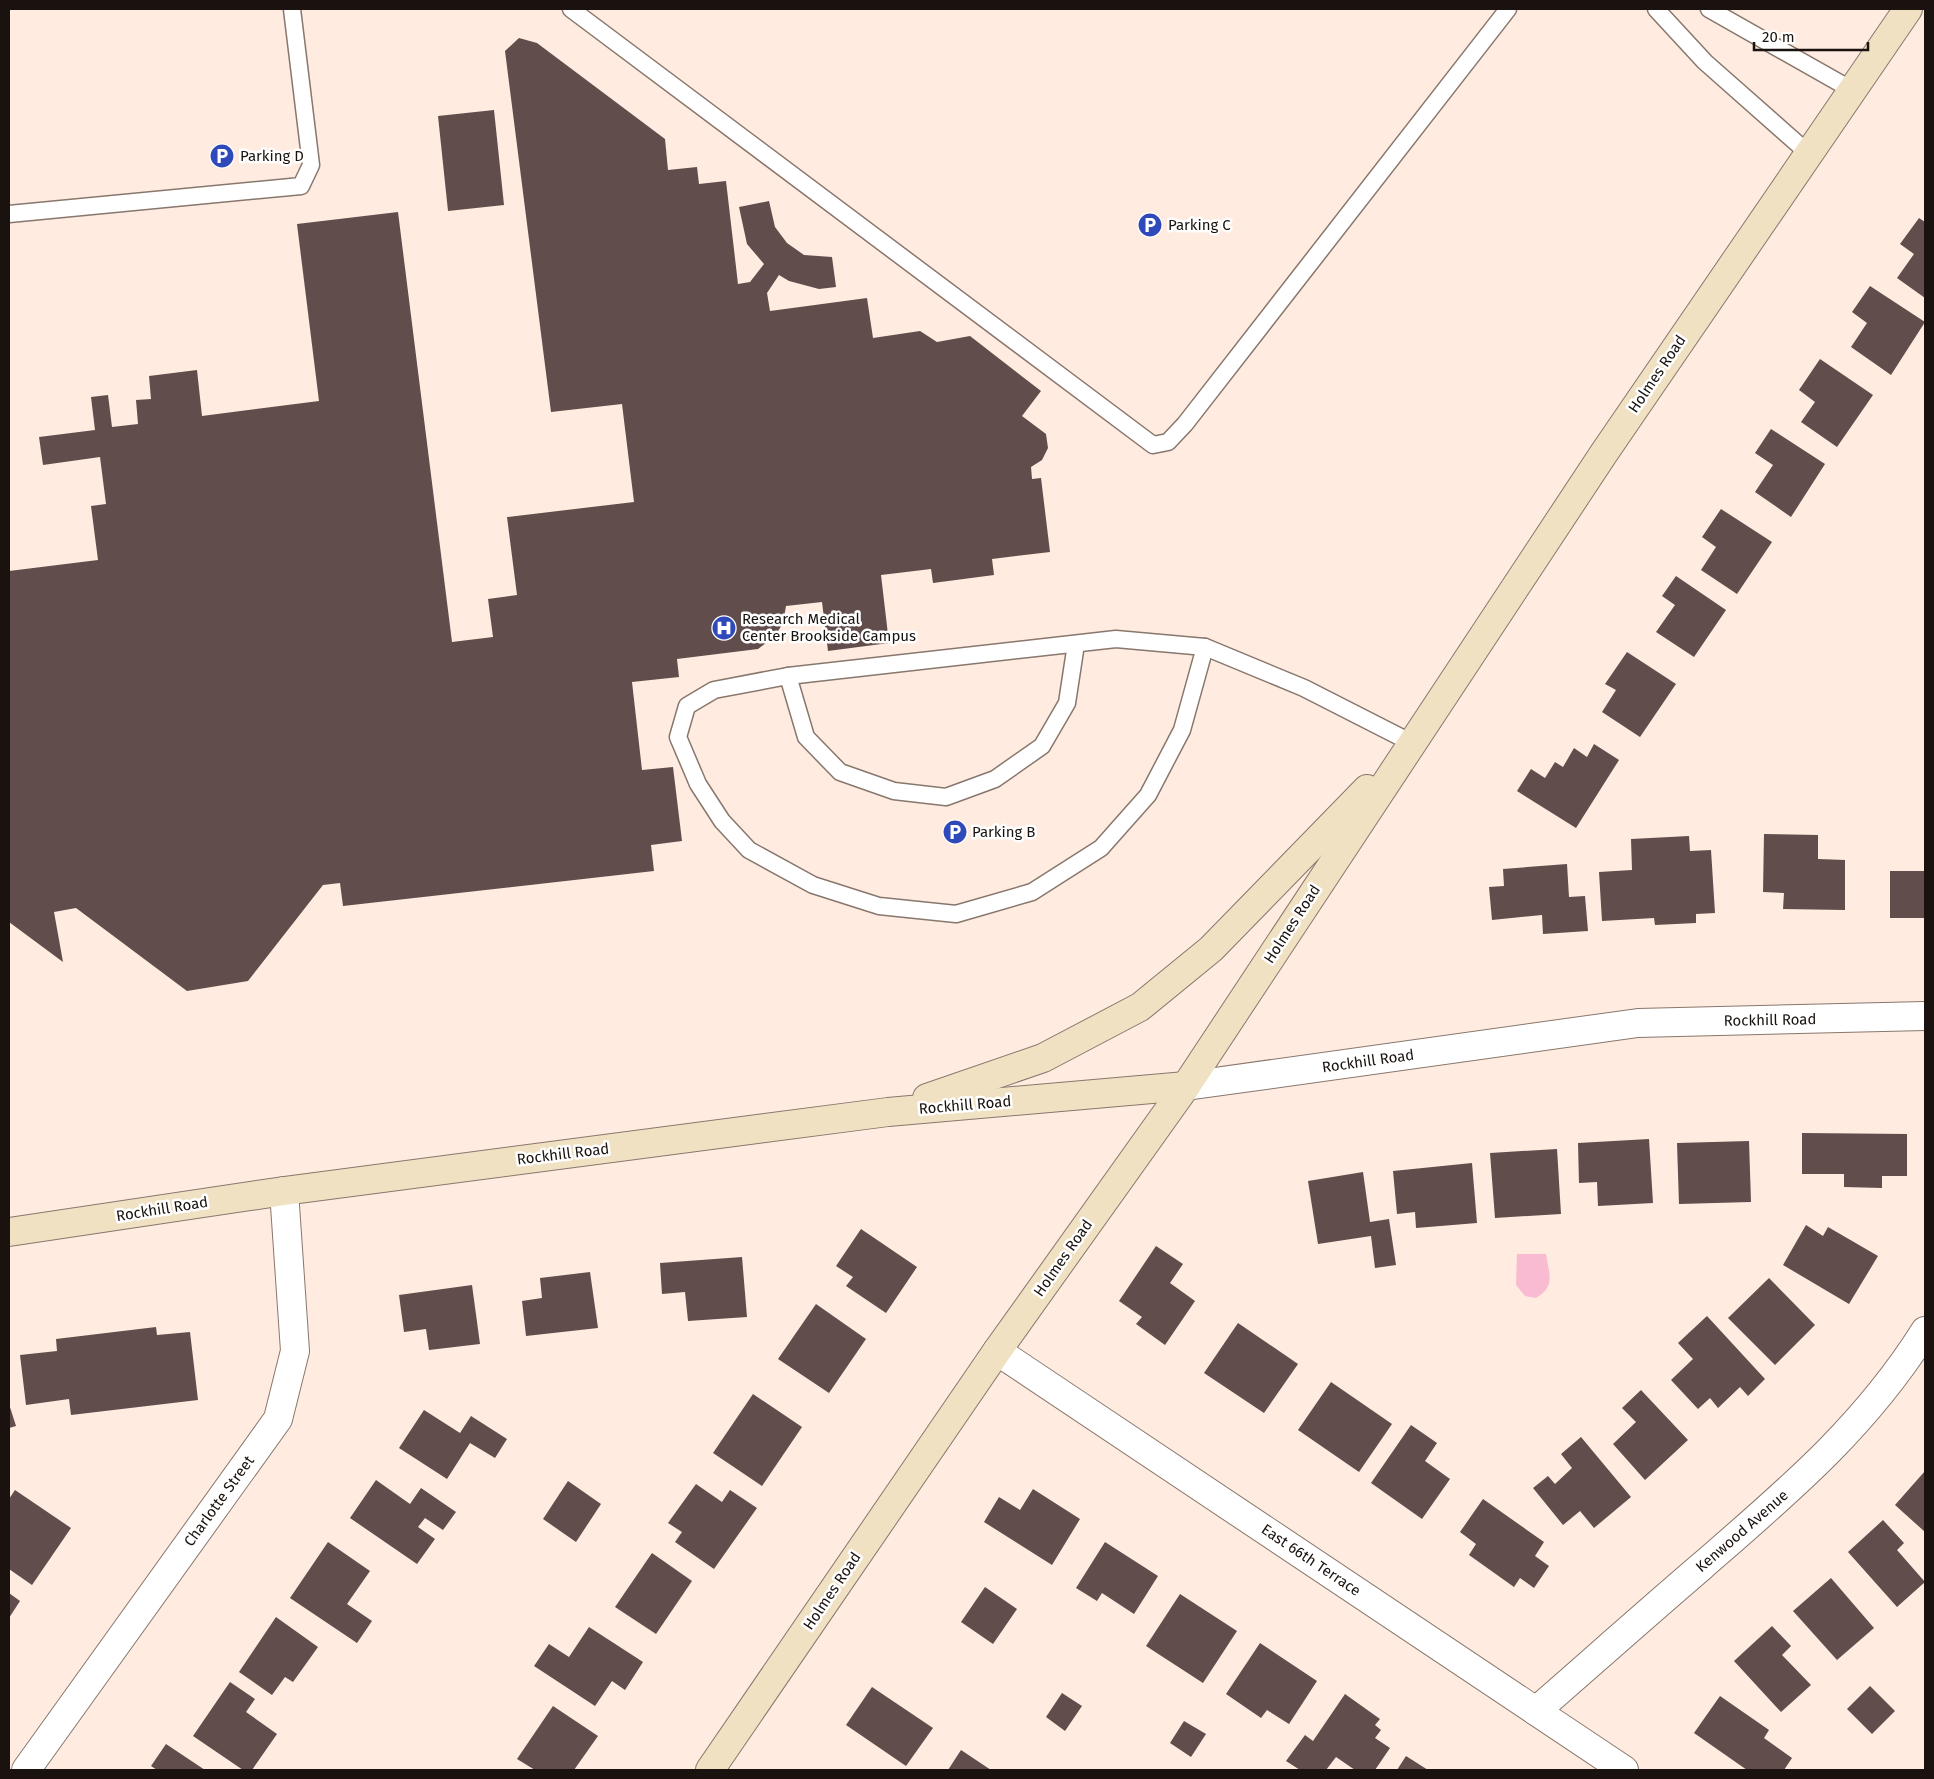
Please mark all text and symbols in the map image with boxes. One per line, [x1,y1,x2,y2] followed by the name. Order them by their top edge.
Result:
[1754,20,1868,52] scale bar
[1762,28,1795,46] text: 20 m
[209,143,235,169] parking icon: Parking D
[240,147,304,165] place label: Parking D
[1137,212,1163,238] parking icon: Parking C
[1168,216,1231,234] place label: Parking C
[1624,332,1690,416] street label: Holmes Road
[742,610,916,645] place label: Research Medical Center Brookside Campus
[711,615,737,641] hospital icon: Research Medical Center Brookside Campus
[942,819,968,845] parking icon: Parking B
[972,823,1035,841] place label: Parking B
[1260,881,1324,967] street label: Holmes Road
[1723,1010,1817,1030] street label: Rockhill Road
[1321,1046,1415,1076] street label: Rockhill Road
[918,1092,1012,1118] street label: Rockhill Road
[516,1139,610,1169] street label: Rockhill Road
[115,1193,209,1225] street label: Rockhill Road
[1030,1216,1096,1300] street label: Holmes Road
[180,1452,258,1550] street label: Charlotte Street
[1692,1486,1792,1576] street label: Kenwood Avenue
[1258,1520,1364,1600] street label: East 66th Terrace
[799,1549,865,1633] street label: Holmes Road

